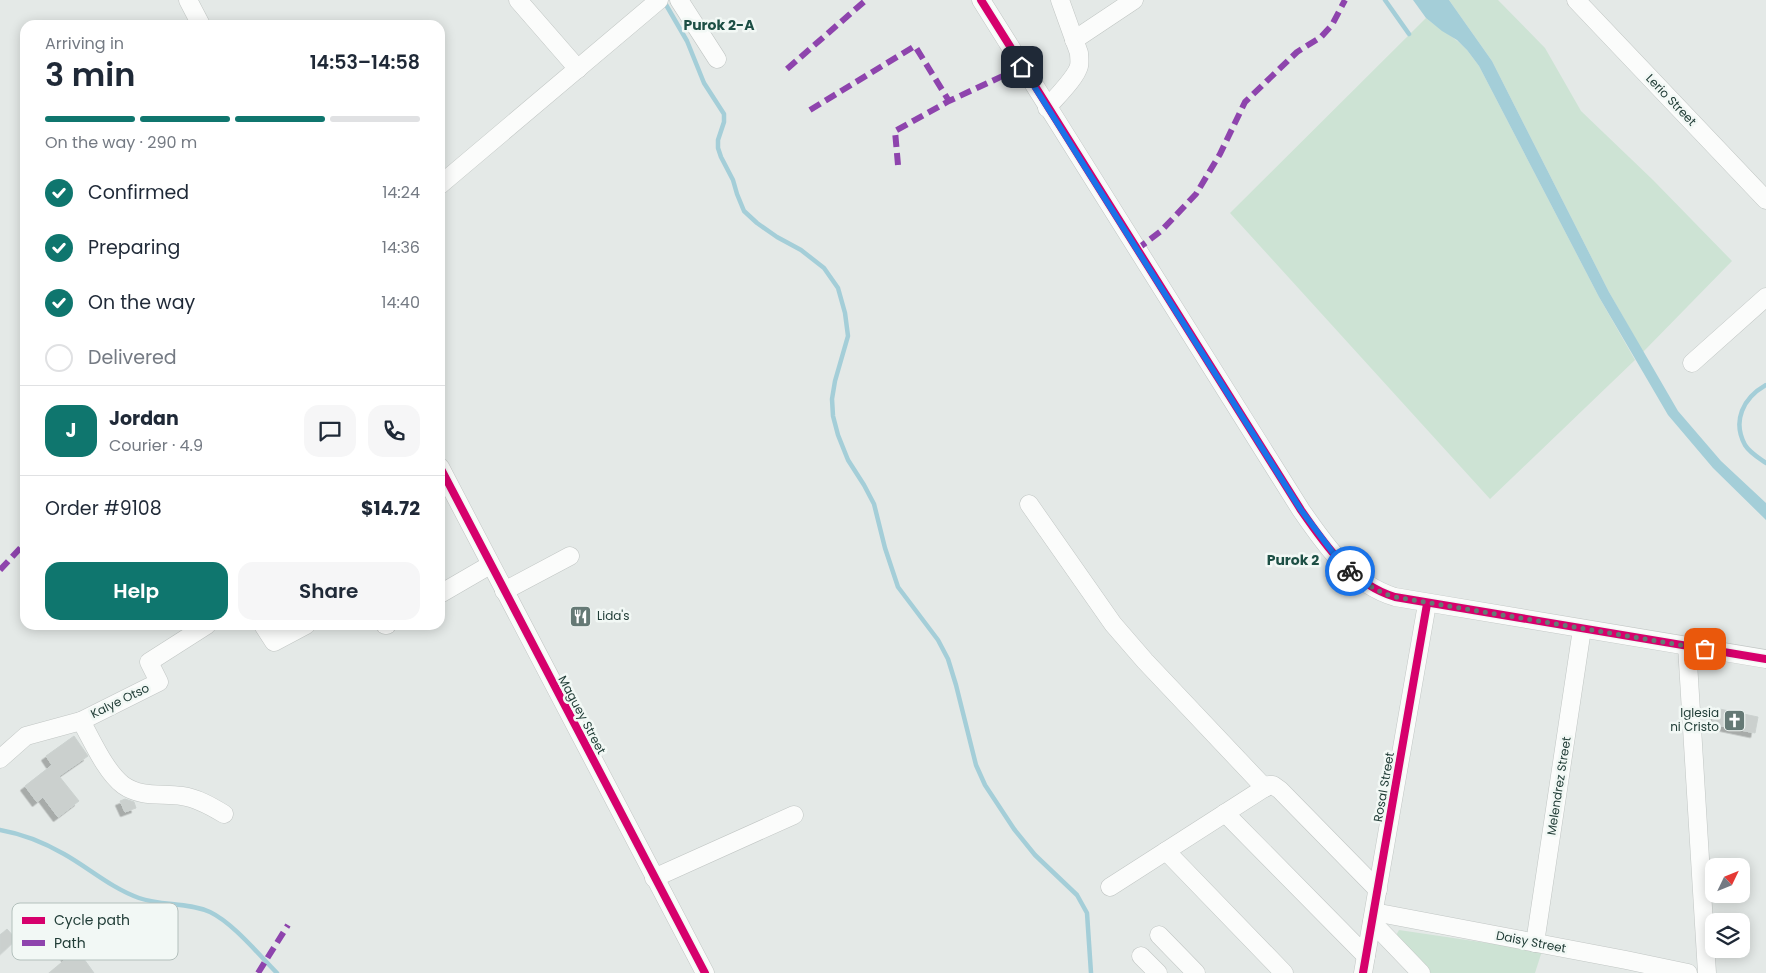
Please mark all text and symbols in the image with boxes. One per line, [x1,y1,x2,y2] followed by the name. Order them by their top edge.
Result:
[683,15,755,35] district label: Purok 2-A
[45,32,124,55] text: Arriving in
[1001,46,1043,88] pin
[310,49,420,76] text: 14:53–14:58
[45,52,135,97] text: 3 min
[1008,53,1036,81] icon: home
[1642,70,1700,129] street label: Lerio Street
[45,131,197,154] text: On the way · 290 m
[45,179,73,207] icon: check
[88,179,189,206] text: Confirmed
[382,181,420,204] text: 14:24
[45,234,73,262] icon: check
[88,234,180,261] text: Preparing
[382,236,420,259] text: 14:36
[45,289,73,317] icon: check
[88,289,195,316] text: On the way
[381,291,420,314] text: 14:40
[88,344,177,371] text: Delivered
[109,405,179,432] text: Jordan
[304,405,356,457] button: chat
[368,405,420,457] button: phone
[66,417,76,444] text: J
[109,434,203,457] text: Courier · 4.9
[45,495,162,522] text: Order #9108
[361,495,420,522] text: $14.72
[1325,546,1375,596] courier
[1267,550,1319,570] district label: Purok 2
[1336,557,1364,585] icon: bike
[45,562,228,620] button: Help
[238,562,420,620] button: Share
[569,604,593,628] restaurant icon: Lida's
[597,607,630,624] place label: Lida's
[1684,628,1726,670] pin
[1691,635,1719,663] icon: bag
[555,672,610,757] street label: Maguey Street
[88,679,152,722] street label: Kalye Otso
[1670,704,1719,735] place label: Iglesia ni Cristo
[1723,708,1747,732] church icon: Iglesia ni Cristo
[1542,735,1575,836] street label: Melendrez Street
[1369,751,1398,823] street label: Rosal Street
[1705,858,1750,902] north arrow
[1705,858,1750,958] map controls
[12,903,178,960] legend
[54,910,130,930] text: Cycle path
[1705,913,1750,958] button: layers
[1495,926,1568,957] street label: Daisy Street
[54,933,86,953] text: Path

